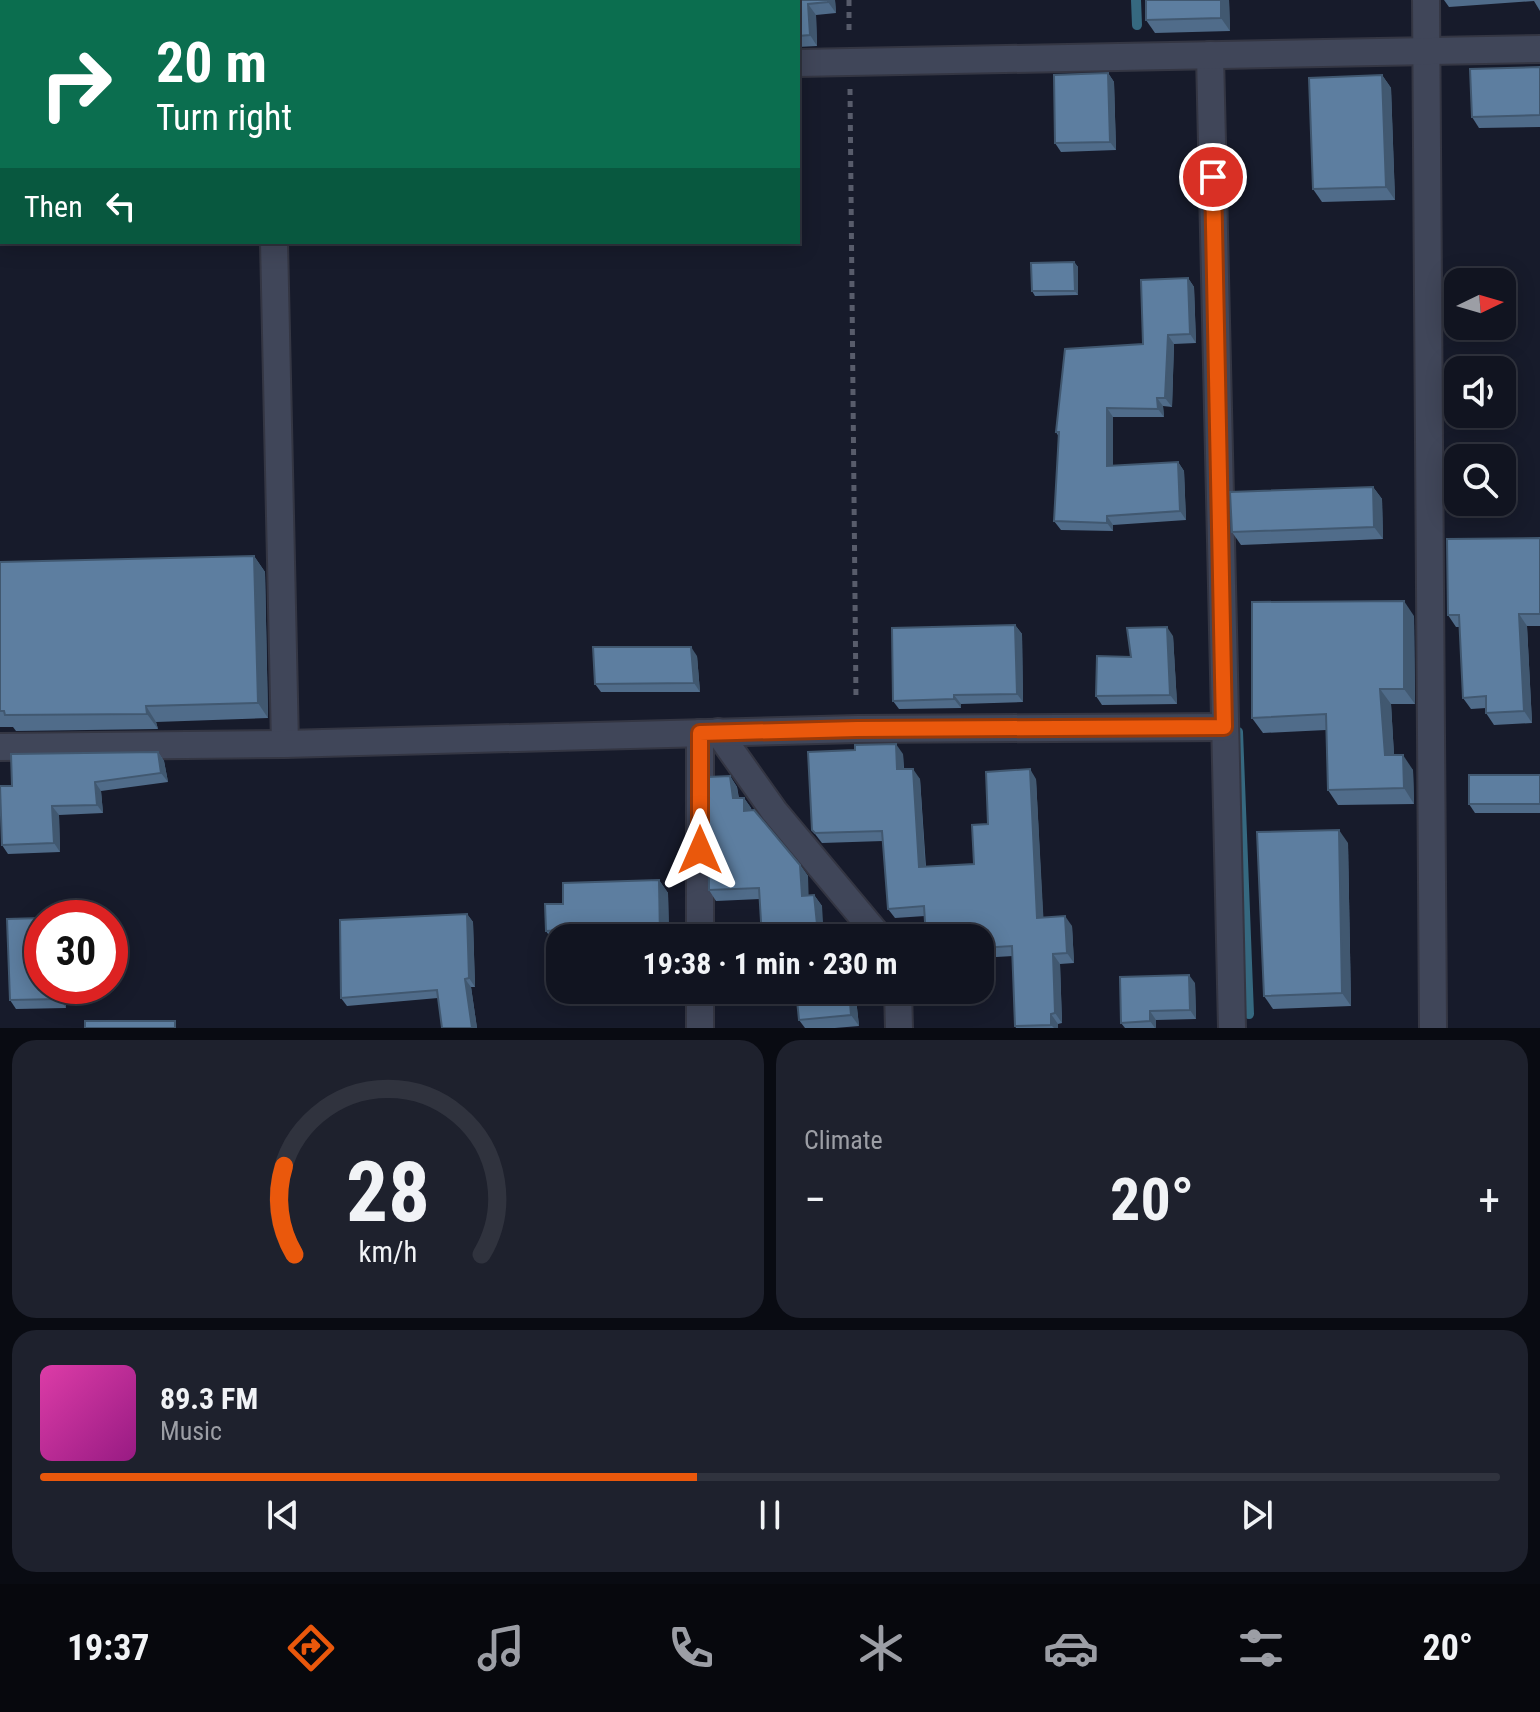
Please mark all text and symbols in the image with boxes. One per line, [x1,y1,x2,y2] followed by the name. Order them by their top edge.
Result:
[156,30,267,96] text: 20 m
[24,32,128,136] icon: right
[156,97,292,139] text: Turn right
[1179,143,1247,211] pin
[1191,155,1235,199] icon: arrive
[99,184,143,228] icon: left
[24,189,83,224] text: Then
[1444,268,1516,340] north arrow
[1444,268,1516,516] map controls
[1444,356,1516,428] button: sound
[1444,444,1516,516] button: search
[658,808,742,892] position arrow
[24,900,128,1004] speed limit sign: 30
[643,946,897,981] text: 19:38 · 1 min · 230 m
[804,1125,883,1155] text: Climate
[346,1144,430,1241] text: 28
[1110,1164,1194,1235] text: 20°
[804,1174,826,1226] text: −
[1478,1174,1500,1226] text: +
[359,1235,417,1269] text: km/h
[160,1381,258,1416] text: 89.3 FM
[160,1416,222,1446] text: Music
[261,1493,305,1537] icon: previous
[748,1493,792,1537] icon: pause
[1235,1493,1279,1537] icon: next
[283,1620,339,1676] icon: directions
[473,1620,529,1676] icon: music
[663,1620,719,1676] icon: phone
[853,1620,909,1676] icon: climate
[1043,1620,1099,1676] icon: car
[1233,1620,1289,1676] icon: filters
[67,1627,150,1669] text: 19:37
[1423,1627,1473,1669] text: 20°

